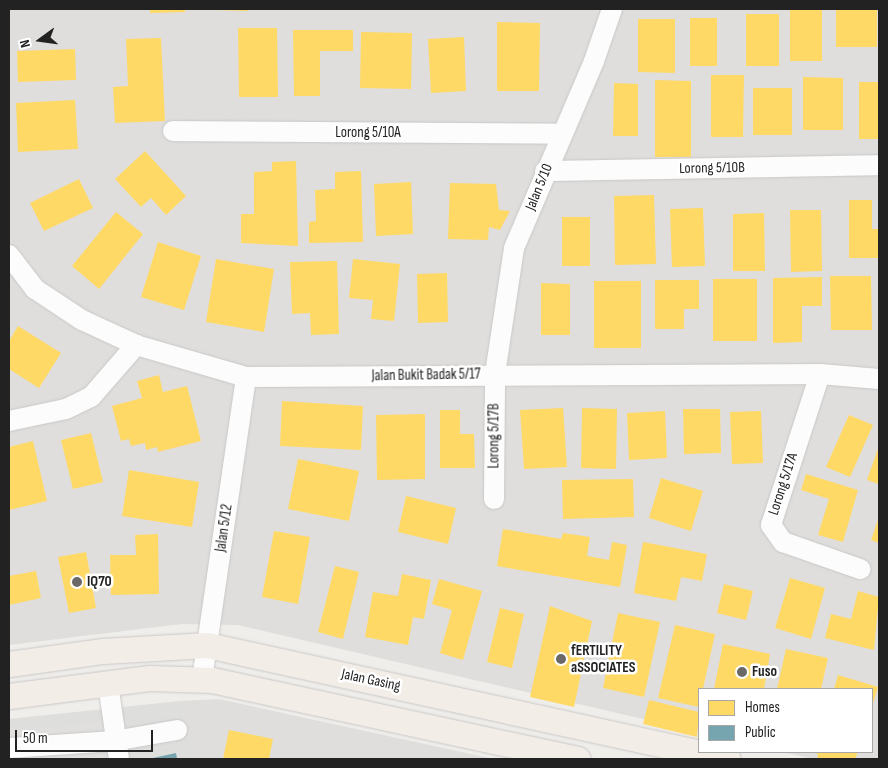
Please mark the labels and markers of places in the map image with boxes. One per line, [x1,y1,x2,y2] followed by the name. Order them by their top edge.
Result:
[87,573,112,591] place label: IQ70
[71,576,83,588] marker: IQ70
[571,641,635,676] place label: fERTILITY aSSOCIATES
[555,653,567,665] marker: fERTILITY aSSOCIATES
[752,663,777,681] place label: Fuso
[736,666,748,678] marker: Fuso

